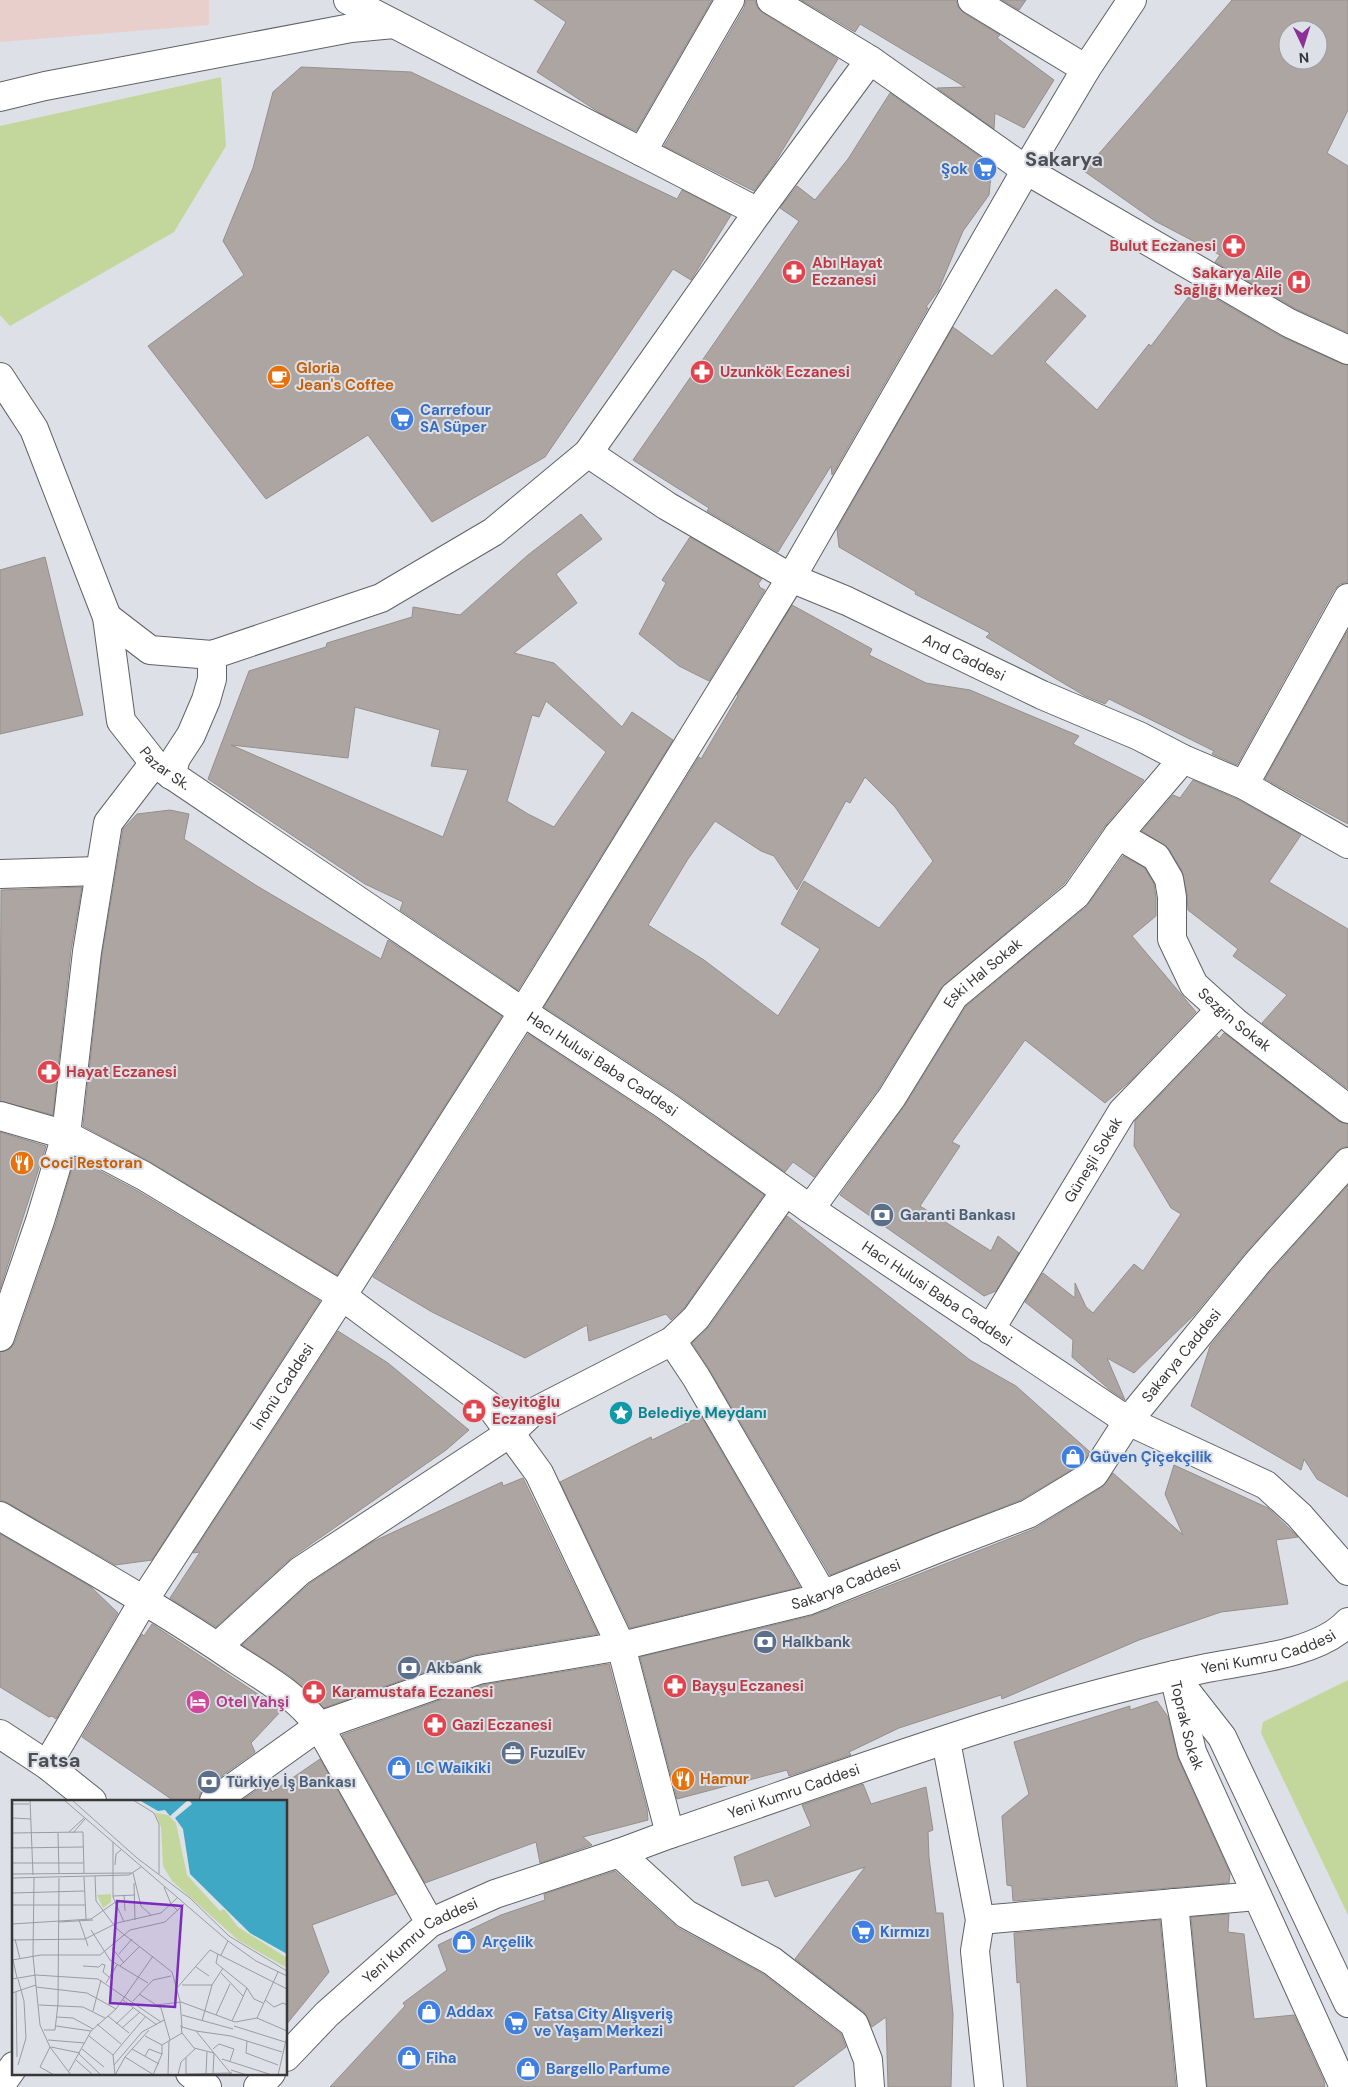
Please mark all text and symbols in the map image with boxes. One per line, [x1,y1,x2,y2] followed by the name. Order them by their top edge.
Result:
[1278,20,1328,70] north arrow
[1298,49,1310,67] text: N
[1025,146,1103,172] district label: Sakarya
[972,156,998,182] supermarket icon: Şok
[941,159,968,179] place label: Şok
[1221,233,1247,259] pharmacy icon: Bulut Eczanesi
[1110,236,1216,256] place label: Bulut Eczanesi
[812,253,883,290] place label: Abı Hayat Eczanesi
[781,259,807,285] pharmacy icon: Abı Hayat Eczanesi
[1174,263,1282,300] place label: Sakarya Aile Sağlığı Merkezi
[1286,269,1312,295] hospital icon: Sakarya Aile Sağlığı Merkezi
[296,358,394,395] place label: Gloria Jean's Coffee
[689,359,715,385] pharmacy icon: Uzunkök Eczanesi
[720,362,850,382] place label: Uzunkök Eczanesi
[266,364,292,390] cafe icon: Gloria Jean's Coffee
[420,400,491,437] place label: Carrefour SA Süper
[389,406,415,432] supermarket icon: Carrefour SA Süper
[919,629,1009,686] street label: And Caddesi
[135,742,194,795] street label: Pazar Sk.
[939,933,1027,1012] street label: Eski Hal Sokak
[1194,983,1275,1056] street label: Sezgin Sokak
[523,1007,682,1121] street label: Hacı Hulusi Baba Caddesi
[36,1059,62,1085] pharmacy icon: Hayat Eczanesi
[66,1062,177,1082] place label: Hayat Eczanesi
[1060,1113,1127,1206] street label: Güneşli Sokak
[9,1150,35,1176] restaurant icon: Coci Restoran
[40,1153,142,1173] place label: Coci Restoran
[869,1202,895,1228] bank icon: Garanti Bankası
[900,1205,1016,1225] place label: Garanti Bankası
[858,1236,1016,1351] street label: Hacı Hulusi Baba Caddesi
[1137,1305,1226,1407] street label: Sakarya Caddesi
[247,1339,319,1434] street label: İnönü Caddesi
[492,1392,560,1429] place label: Seyitoğlu Eczanesi
[461,1398,487,1424] pharmacy icon: Seyitoğlu Eczanesi
[608,1400,634,1426] place icon: Belediye Meydanı
[638,1403,767,1423] place label: Belediye Meydanı
[1060,1444,1086,1470] shop icon: Güven Çiçekçilik
[1090,1447,1213,1467] place label: Güven Çiçekçilik
[789,1555,903,1614] street label: Sakarya Caddesi
[1199,1625,1340,1679] street label: Yeni Kumru Caddesi
[752,1629,778,1655] bank icon: Halkbank
[782,1632,851,1652] place label: Halkbank
[396,1655,422,1681] bank icon: Akbank
[426,1658,482,1678] place label: Akbank
[662,1673,688,1699] pharmacy icon: Bayşu Eczanesi
[692,1676,804,1696] place label: Bayşu Eczanesi
[301,1679,327,1705] pharmacy icon: Karamustafa Eczanesi
[1166,1679,1209,1774] street label: Toprak Sokak
[332,1682,493,1702] place label: Karamustafa Eczanesi
[185,1689,211,1715] hotel icon: Otel Yahşi
[216,1692,289,1712] place label: Otel Yahşi
[422,1712,448,1738] pharmacy icon: Gazi Eczanesi
[452,1715,552,1735] place label: Gazi Eczanesi
[500,1740,526,1766] office icon: FuzulEv
[530,1743,586,1763] place label: FuzulEv
[28,1747,80,1773] district label: Fatsa
[386,1755,412,1781] shop icon: LC Waikiki
[416,1758,491,1778] place label: LC Waikiki
[725,1759,862,1823] street label: Yeni Kumru Caddesi
[670,1766,696,1792] restaurant icon: Hamur
[196,1769,222,1795] bank icon: Türkiye İş Bankası
[700,1769,749,1789] place label: Hamur
[226,1772,356,1792] place label: Türkiye İş Bankası
[12,1800,288,2074] inset map
[358,1893,481,1988] street label: Yeni Kumru Caddesi
[850,1919,876,1945] supermarket icon: Kırmızı
[880,1922,929,1942] place label: Kırmızı
[451,1929,477,1955] shop icon: Arçelik
[482,1932,534,1952] place label: Arçelik
[416,1999,442,2025] shop icon: Addax
[446,2002,494,2022] place label: Addax
[534,2004,673,2041] place label: Fatsa City Alışveriş ve Yaşam Merkezi
[503,2010,529,2036] supermarket icon: Fatsa City Alışveriş ve Yaşam Merkezi
[396,2045,422,2071] shop icon: Fiha
[426,2048,457,2068] place label: Fiha
[515,2056,541,2082] shop icon: Bargello Parfume
[546,2059,670,2079] place label: Bargello Parfume

